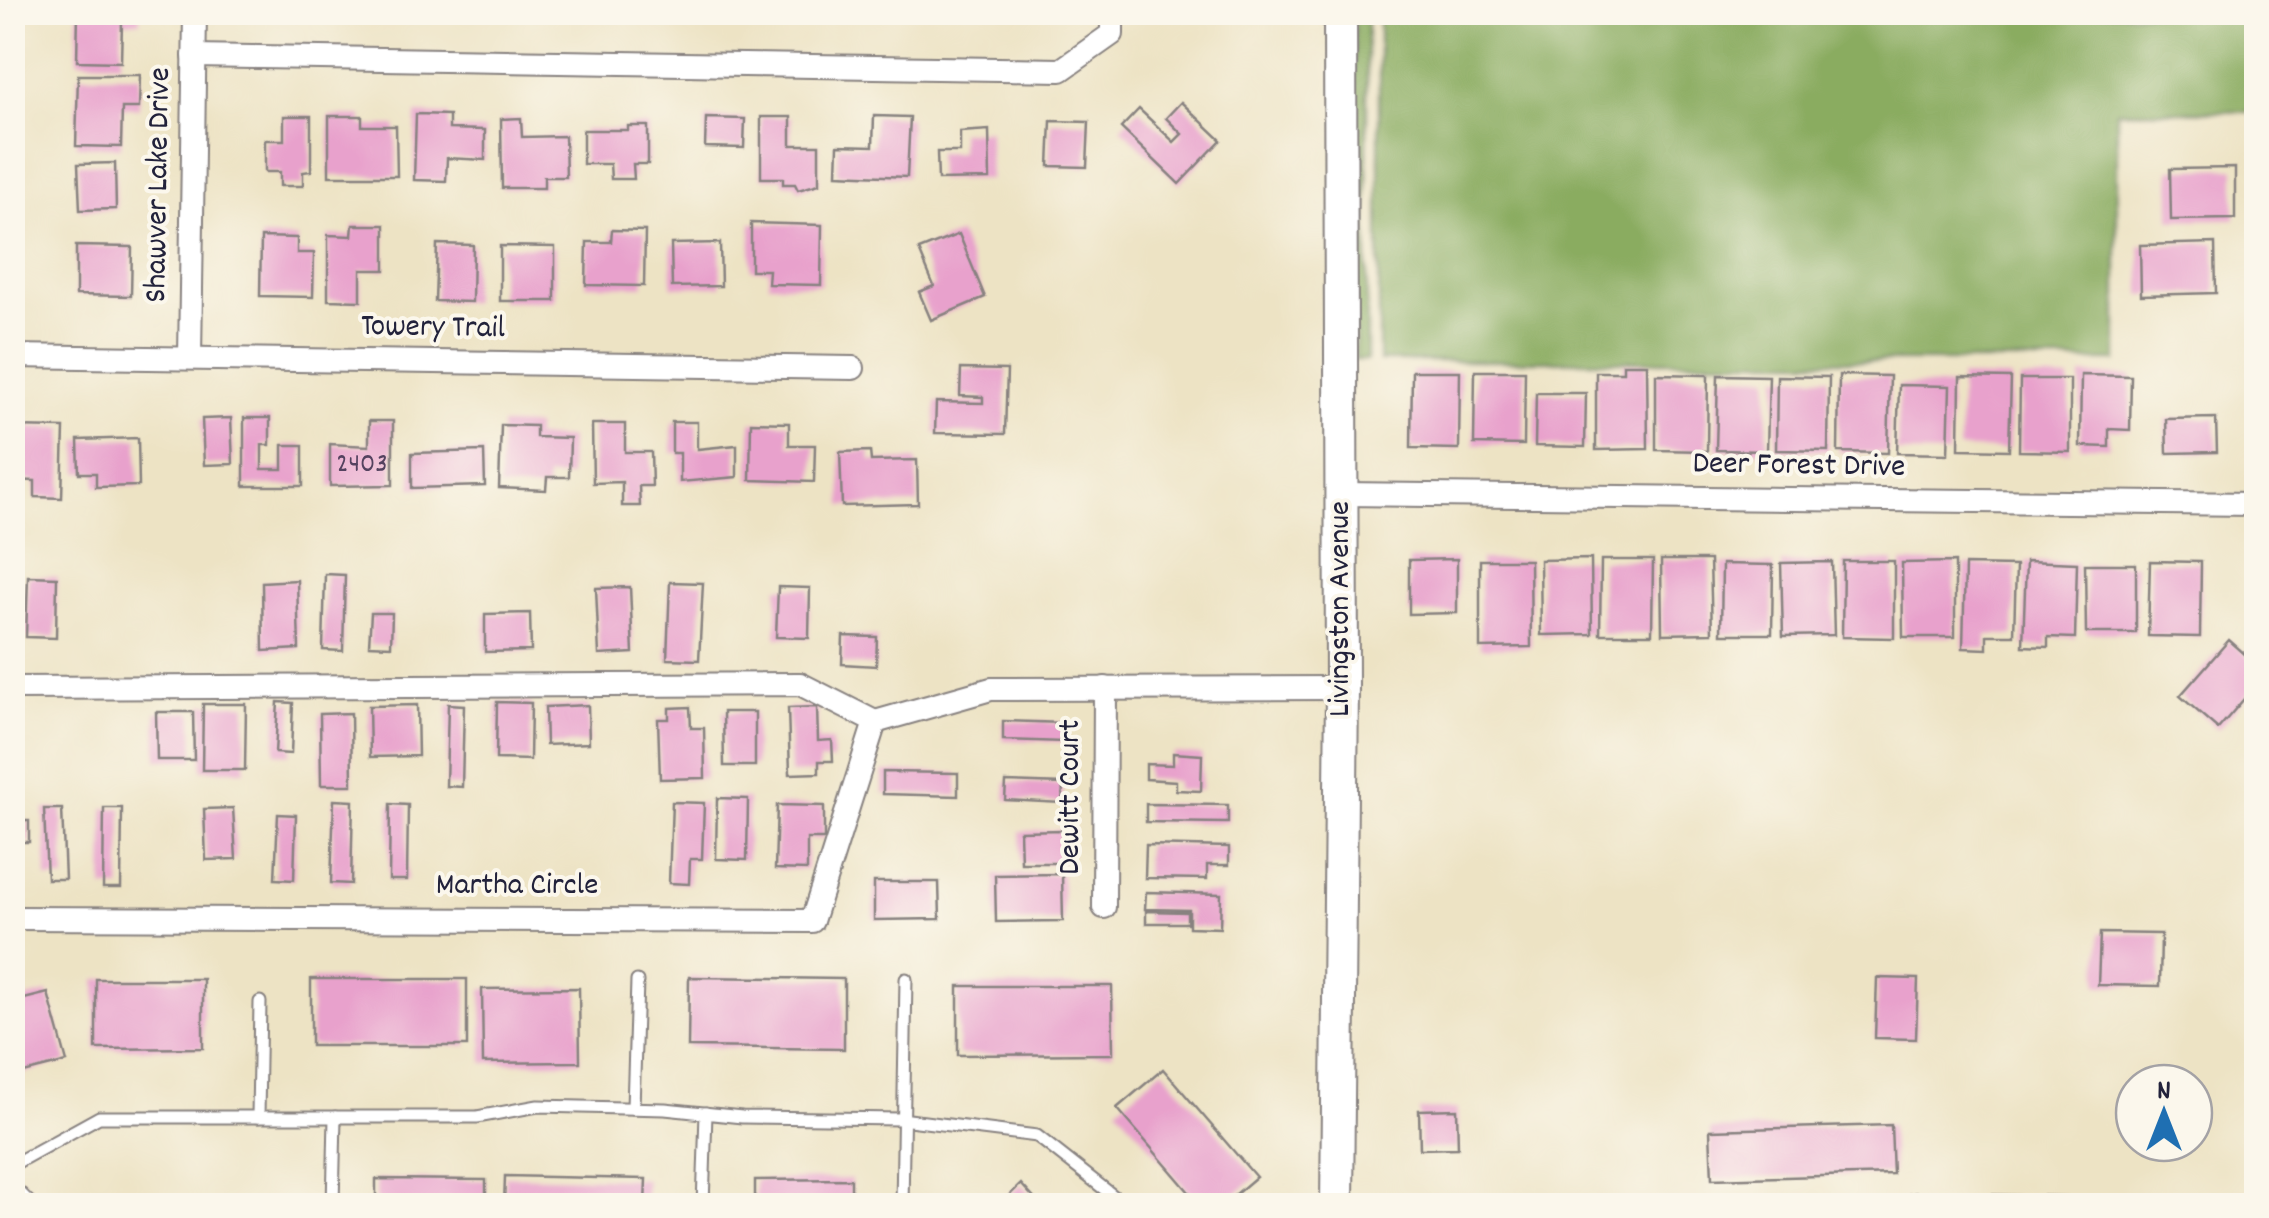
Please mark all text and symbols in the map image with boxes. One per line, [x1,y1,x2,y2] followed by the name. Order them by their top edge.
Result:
[135,67,185,303] street label: Shawver Lake Drive
[361,305,506,353] street label: Towery Trail
[1692,442,1906,492] street label: Deer Forest Drive
[336,446,388,486] house number: 2403
[1319,501,1365,717] street label: Livingston Avenue
[1049,719,1095,875] street label: Dewitt Court
[436,864,598,910] street label: Martha Circle
[2114,1063,2214,1163] north arrow
[2157,1073,2171,1113] text: N

